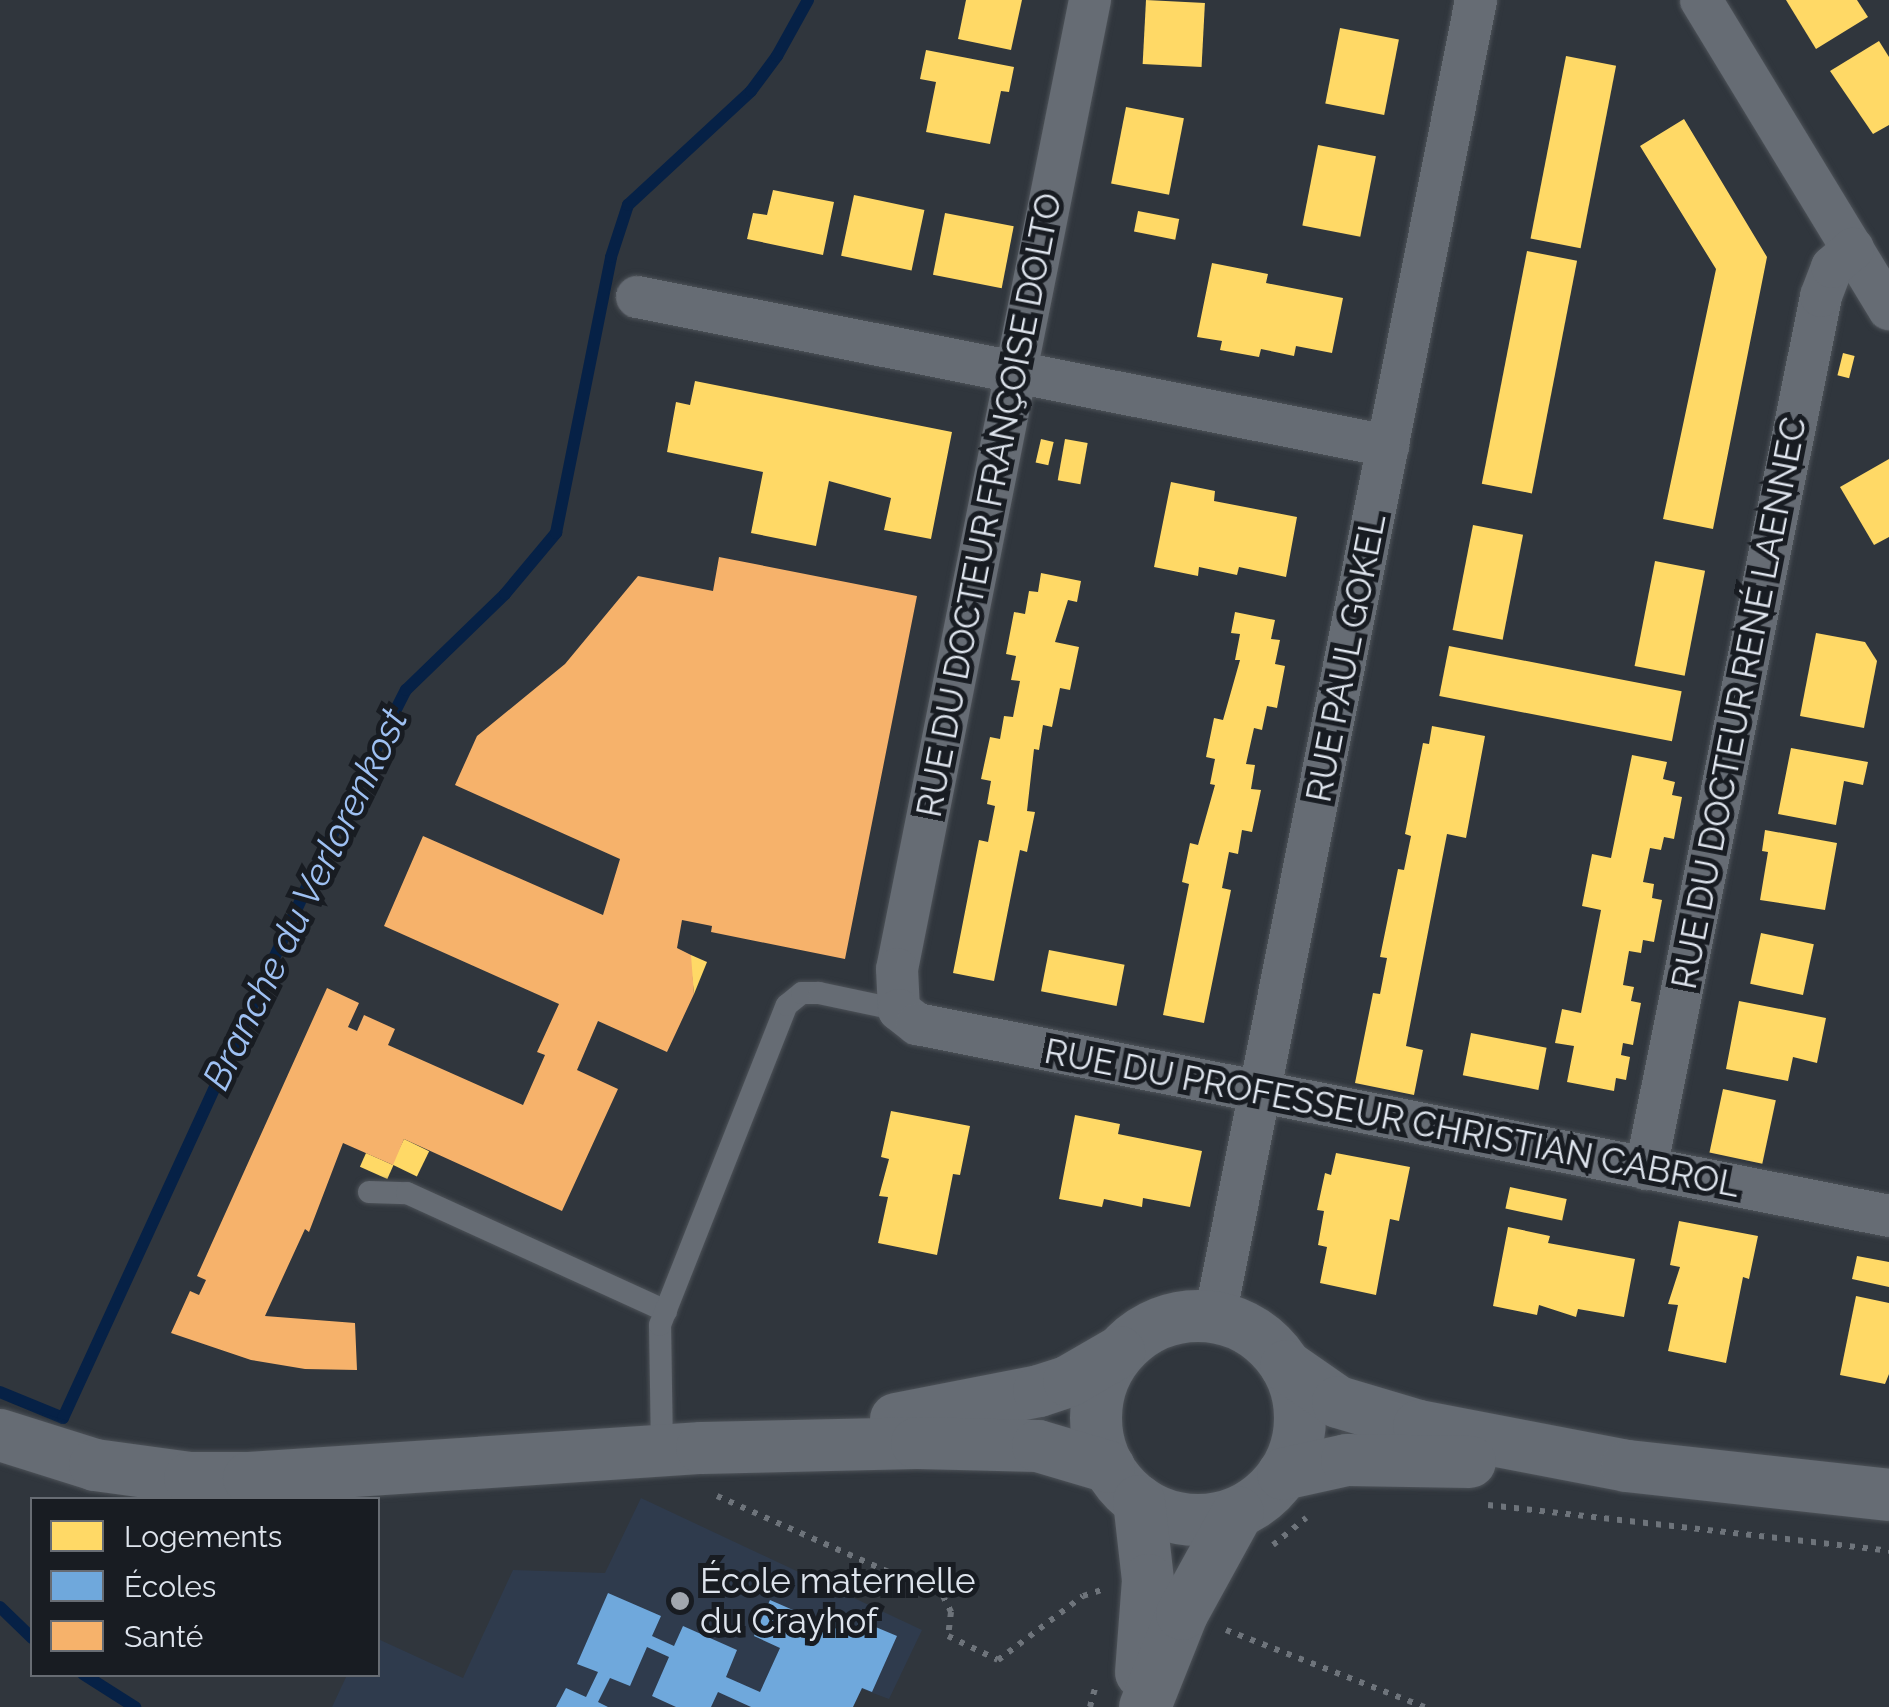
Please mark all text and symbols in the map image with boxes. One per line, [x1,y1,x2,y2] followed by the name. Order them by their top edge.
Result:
[908,189,1070,821] street label: RUE DU DOCTEUR FRANÇOISE DOLTO
[1663,413,1815,993] street label: RUE DU DOCTEUR RENÉ LAENNEC
[1297,510,1395,806] street label: RUE PAUL GOKEL
[193,701,417,1097] water label: Branche du Verlorenkost
[1041,1030,1743,1206] street label: RUE DU PROFESSEUR CHRISTIAN CABROL
[30,1497,380,1677] legend
[124,1519,282,1554] text: Logements
[700,1560,976,1642] place label: École maternelle du Crayhof
[124,1569,216,1604] text: Écoles
[669,1590,691,1612] marker: École maternelle du Crayhof
[124,1619,203,1654] text: Santé

